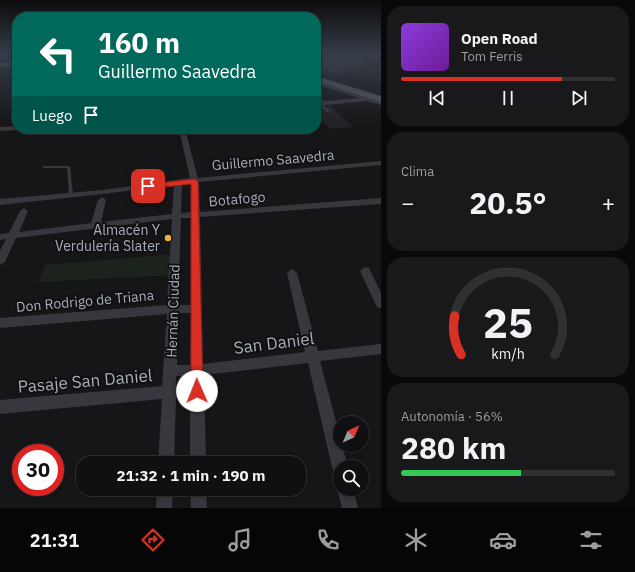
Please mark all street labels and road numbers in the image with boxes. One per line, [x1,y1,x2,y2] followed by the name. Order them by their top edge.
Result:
[211,146,336,174] street label: Guillermo Saavedra
[208,188,266,210] street label: Botafogo
[162,264,184,358] street label: Hernán Ciudad
[15,286,155,316] street label: Don Rodrigo de Triana
[232,327,316,359] street label: San Daniel
[17,364,154,398] street label: Pasaje San Daniel

